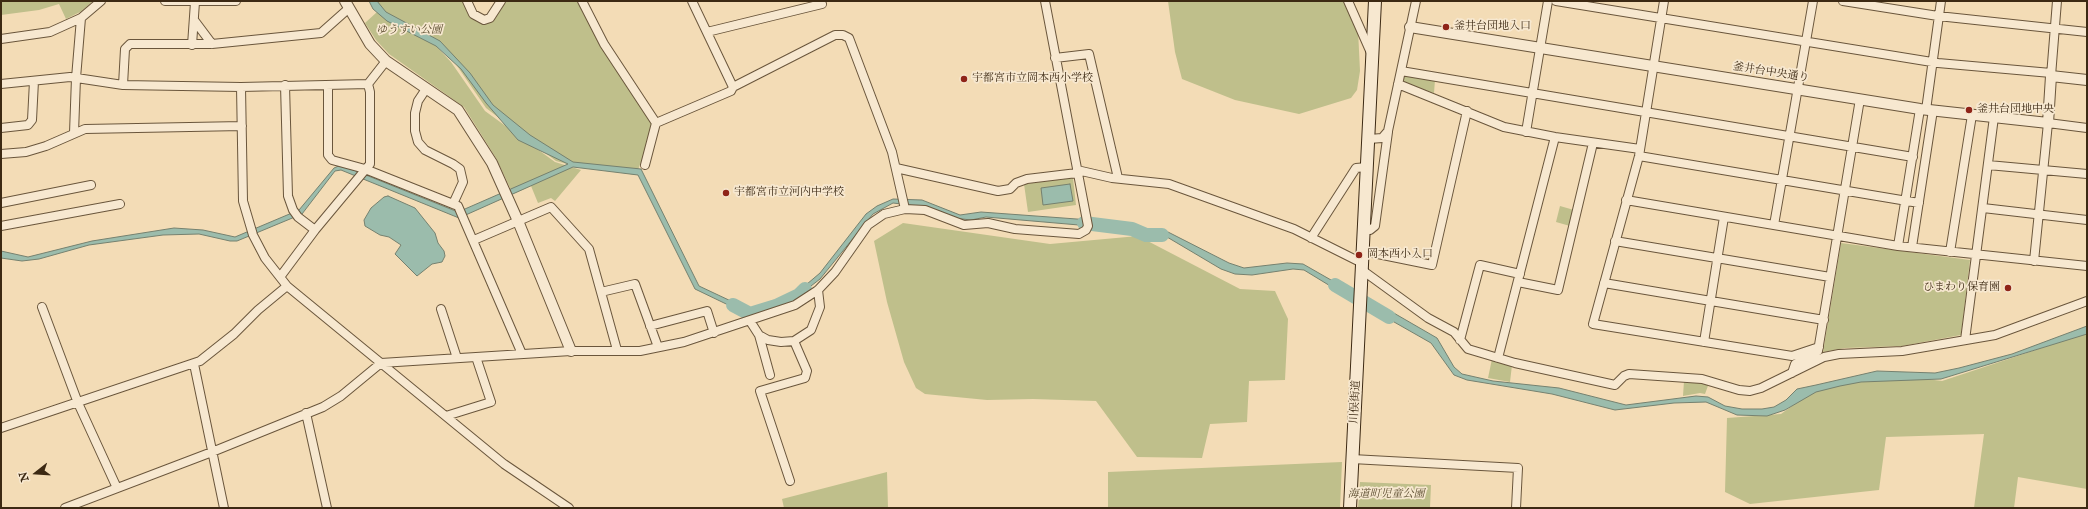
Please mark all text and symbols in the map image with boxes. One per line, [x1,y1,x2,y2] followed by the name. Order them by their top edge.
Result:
[1454,20,1531,34] place label: 釜井台団地入口
[1441,22,1451,32] marker: 釜井台団地入口
[376,24,442,38] park label: ゆうすい公園
[1732,60,1810,86] street label: 釜井台中央通り
[972,72,1093,86] place label: 宇都宮市立岡本西小学校
[959,74,969,84] marker: 宇都宮市立岡本西小学校
[1977,103,2054,117] place label: 釜井台団地中央
[1964,105,1974,115] marker: 釜井台団地中央
[734,186,844,200] place label: 宇都宮市立河内中学校
[721,188,731,198] marker: 宇都宮市立河内中学校
[1367,248,1433,262] place label: 岡本西小入口
[1354,250,1364,260] marker: 岡本西小入口
[1923,281,2000,295] place label: ひまわり保育園
[2003,283,2013,293] marker: ひまわり保育園
[1348,380,1364,424] street label: 川俣街道
[16,453,56,493] north arrow
[16,470,33,483] text: N
[1348,488,1424,502] park label: 海道町児童公園

